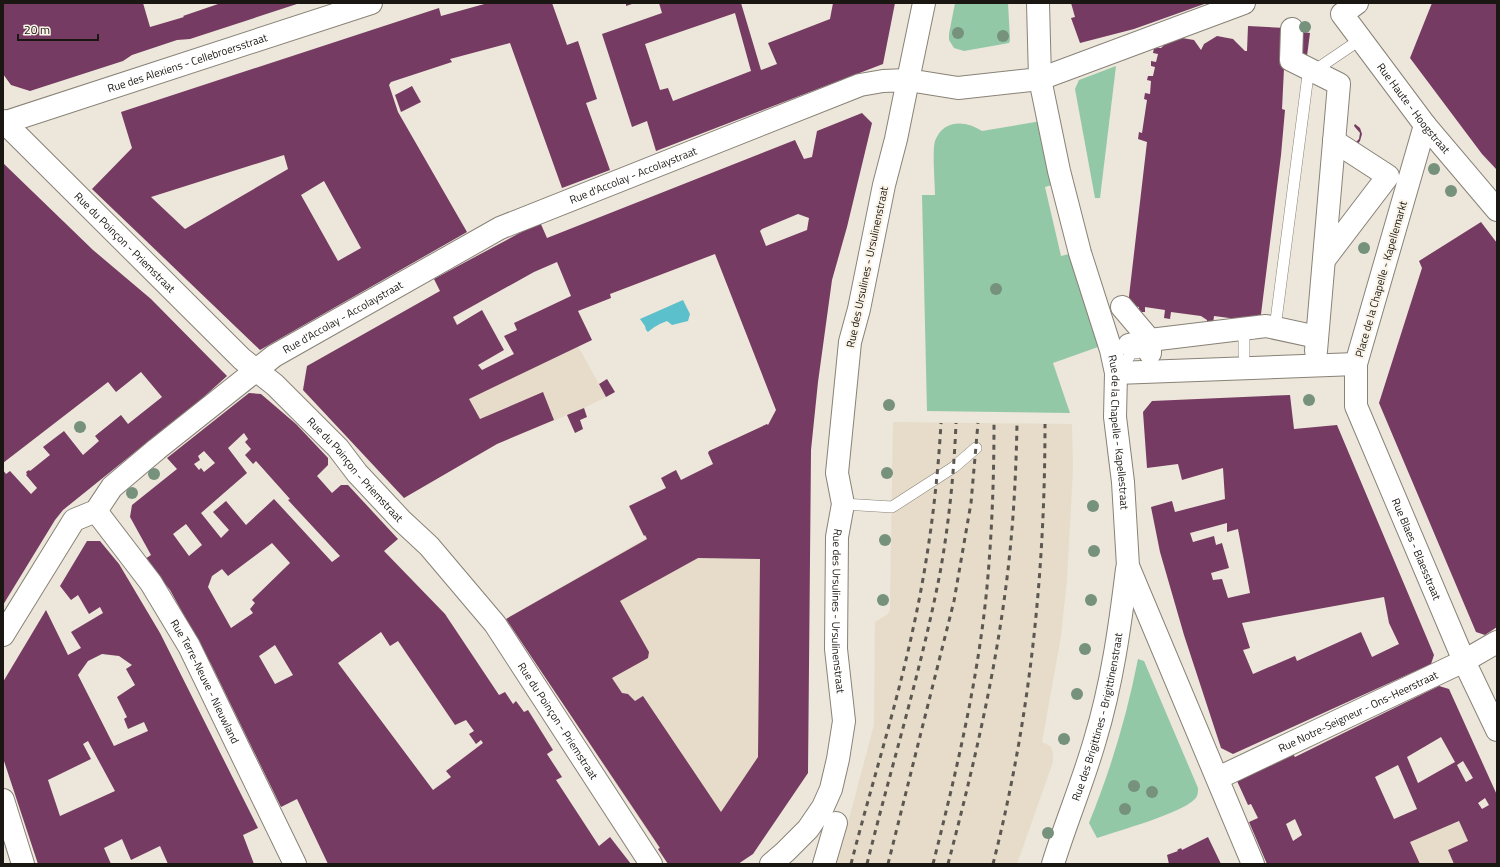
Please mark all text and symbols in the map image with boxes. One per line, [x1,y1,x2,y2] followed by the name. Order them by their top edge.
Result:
[18,16,98,42] scale bar
[24,20,50,39] text: 20 m
[105,29,270,96] street label: Rue des Alexiens - Cellebroersstraat
[1373,60,1454,157] street label: Rue Haute - Hoogstraat
[567,143,699,208] street label: Rue d'Accolay - Accolaystraat
[842,185,892,349] street label: Rue des Ursulines - Ursulinenstraat
[71,188,179,296] street label: Rue du Poinçon - Priemstraat
[1351,199,1411,359] street label: Place de la Chapelle - Kapellemarkt
[280,277,406,358] street label: Rue d'Accolay - Accolaystraat
[1104,353,1133,510] street label: Rue de la Chapelle - Kapellestraat
[304,414,407,526] street label: Rue du Poinçon - Priemstraat
[1388,496,1445,602] street label: Rue Blaes - Blaesstraat
[828,528,849,694] street label: Rue des Ursulines - Ursulinenstraat
[167,616,243,746] street label: Rue Terre-Neuve - Nieuwland
[1067,631,1126,803] street label: Rue des Brigittines - Brigittinenstraat
[514,659,602,783] street label: Rue du Poinçon - Priemstraat
[1276,667,1440,756] street label: Rue Notre-Seigneur - Ons-Heerstraat

